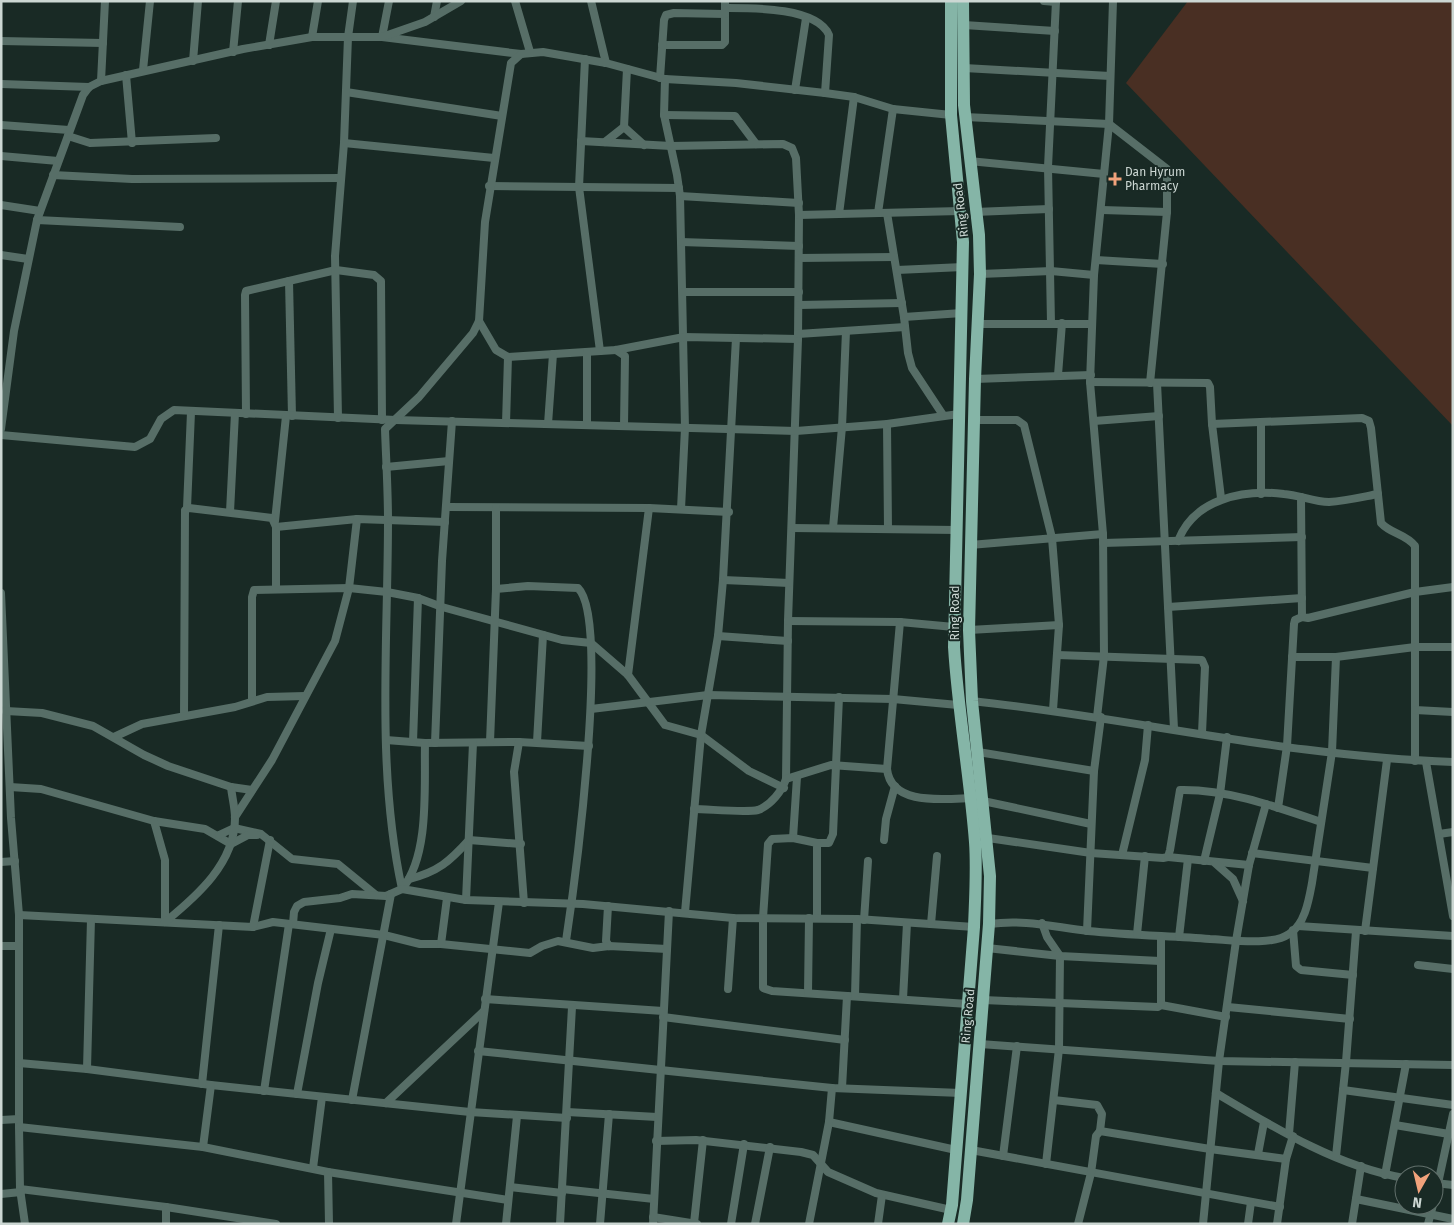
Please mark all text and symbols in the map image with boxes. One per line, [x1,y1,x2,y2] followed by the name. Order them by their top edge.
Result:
[1125,165,1185,193] place label: Dan Hyrum Pharmacy
[1109,173,1121,185] marker: Dan Hyrum Pharmacy
[951,182,971,238] street label: Ring Road
[948,586,962,640] street label: Ring Road
[959,988,977,1044] street label: Ring Road
[1394,1165,1444,1215] north arrow
[1411,1193,1423,1211] text: N

